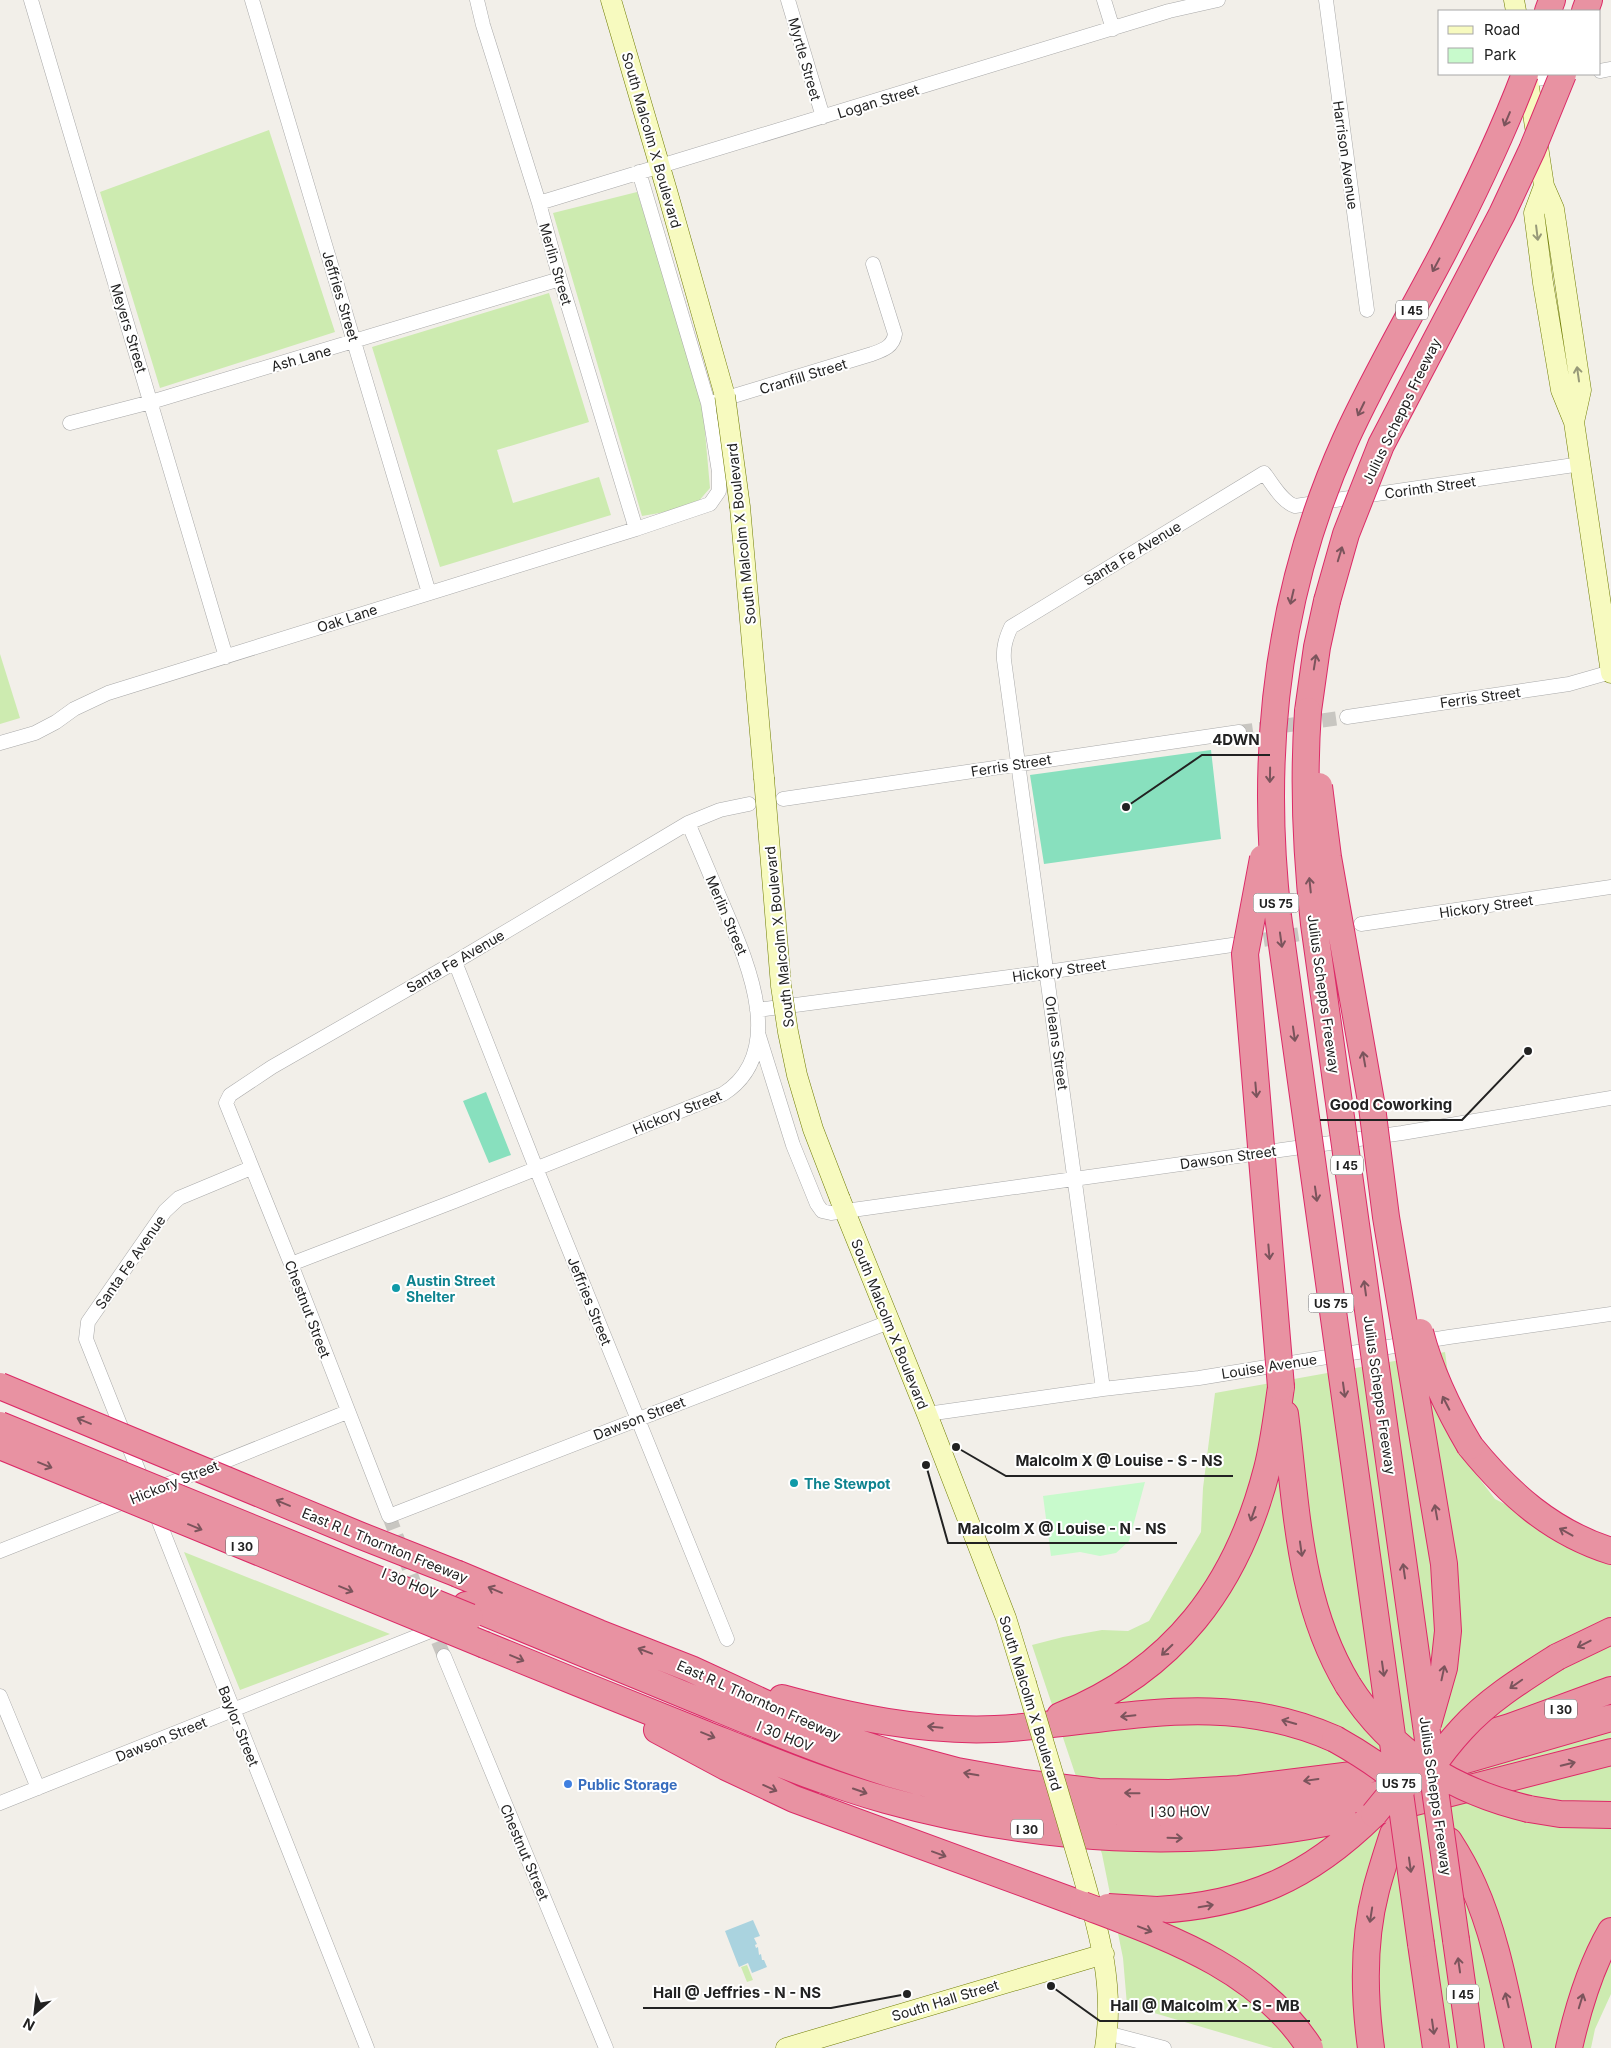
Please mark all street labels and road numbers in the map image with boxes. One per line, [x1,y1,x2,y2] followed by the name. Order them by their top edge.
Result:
[785,15,825,103] street label: Myrtle Street
[619,50,685,230] street label: South Malcolm X Boulevard
[835,80,921,121] street label: Logan Street
[1330,99,1362,211] street label: Harrison Avenue
[536,221,576,307] street label: Merlin Street
[319,249,363,344] street label: Jeffries Street
[107,281,151,375] street label: Meyers Street
[1396,300,1428,320] road number: I 45
[1358,335,1444,487] street label: Julius Schepps Freeway
[269,341,333,375] street label: Ash Lane
[757,355,849,397] street label: Cranfill Street
[723,443,759,625] street label: South Malcolm X Boulevard
[1383,472,1477,502] street label: Corinth Street
[1080,517,1184,589] street label: Santa Fe Avenue
[315,600,379,636] street label: Oak Lane
[1439,683,1522,711] street label: Ferris Street
[970,750,1053,780] street label: Ferris Street
[761,846,797,1028] street label: South Malcolm X Boulevard
[703,873,752,958] street label: Merlin Street
[1438,891,1534,921] street label: Hickory Street
[1254,894,1298,912] road number: US 75
[1304,913,1344,1075] street label: Julius Schepps Freeway
[403,926,507,996] street label: Santa Fe Avenue
[1011,955,1107,985] street label: Hickory Street
[1042,995,1072,1092] street label: Orleans Street
[630,1086,724,1138] street label: Hickory Street
[1179,1142,1278,1172] street label: Dawson Street
[1331,1156,1363,1174] road number: I 45
[91,1212,169,1312] street label: Santa Fe Avenue
[848,1236,932,1412] street label: South Malcolm X Boulevard
[565,1254,616,1348] street label: Jeffries Street
[282,1258,335,1361] street label: Chestnut Street
[1308,1294,1354,1312] road number: US 75
[1360,1314,1400,1476] street label: Julius Schepps Freeway
[1220,1350,1318,1382] street label: Louise Avenue
[591,1393,688,1443] street label: Dawson Street
[127,1456,221,1508] street label: Hickory Street
[300,1504,471,1586] street label: East R L Thornton Freeway
[226,1536,258,1555] road number: I 30
[379,1564,441,1602] street label: I 30 HOV
[996,1613,1066,1793] street label: South Malcolm X Boulevard
[674,1656,844,1744] street label: East R L Thornton Freeway
[215,1683,263,1769] street label: Baylor Street
[1545,1700,1577,1718] road number: I 30
[113,1713,210,1765] street label: Dawson Street
[1416,1715,1456,1877] street label: Julius Schepps Freeway
[754,1717,816,1755] street label: I 30 HOV
[1376,1774,1422,1792] road number: US 75
[497,1801,553,1903] street label: Chestnut Street
[1150,1802,1210,1820] street label: I 30 HOV
[1011,1820,1043,1838] road number: I 30
[889,1976,1001,2024] street label: South Hall Street
[1447,1985,1479,2004] road number: I 45

